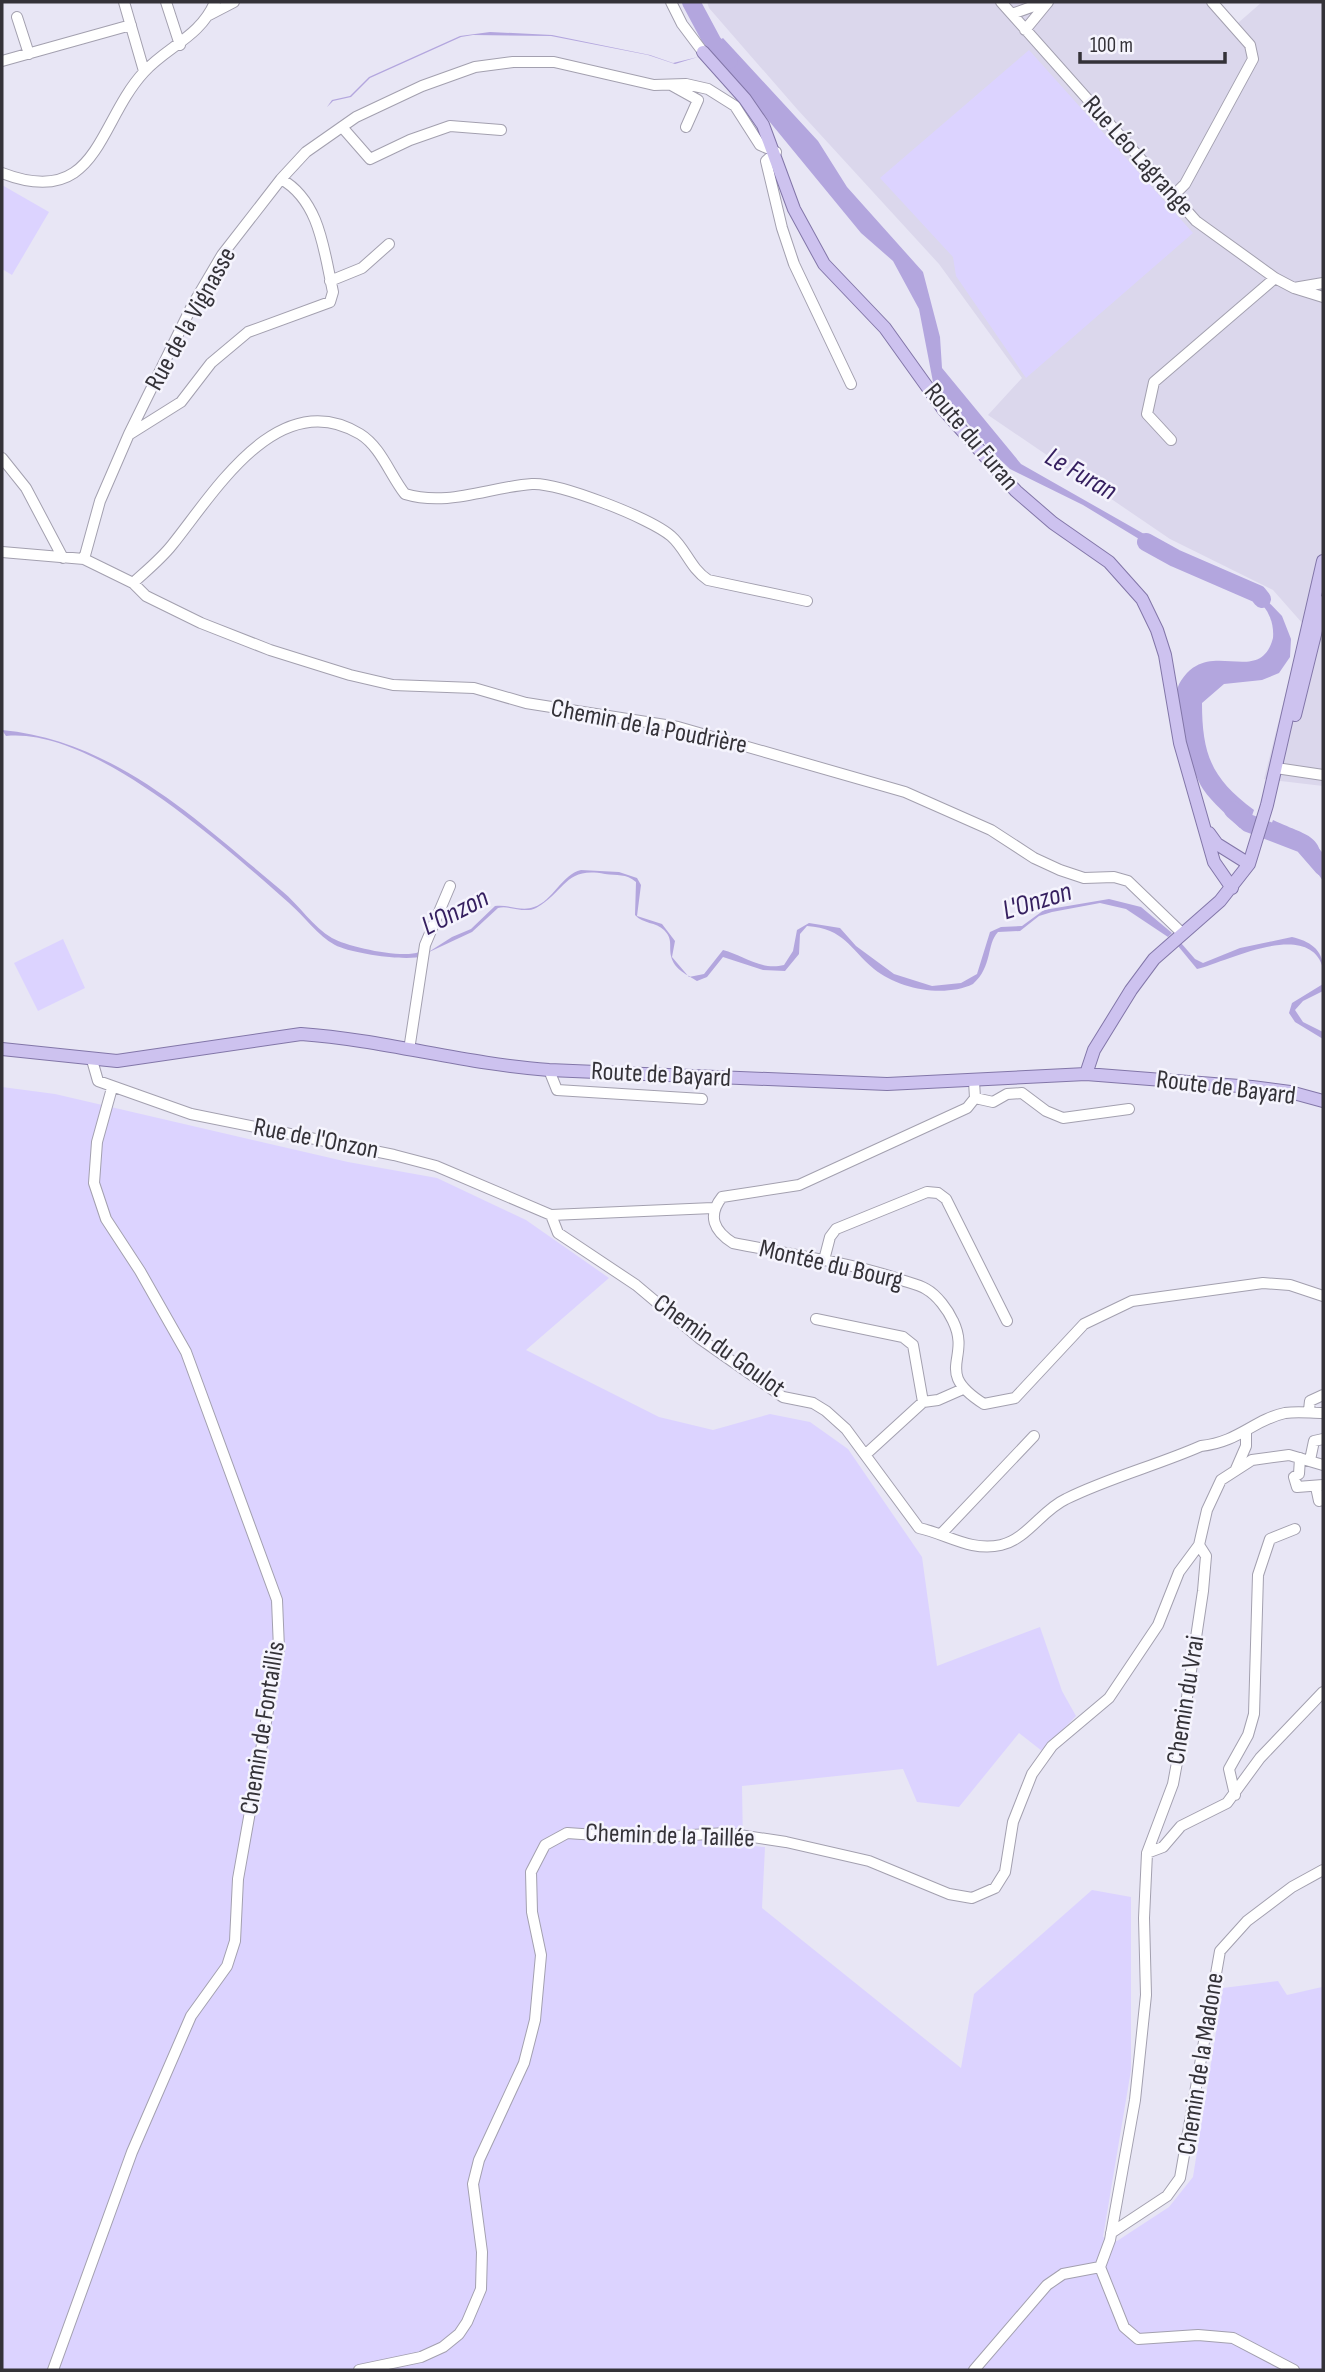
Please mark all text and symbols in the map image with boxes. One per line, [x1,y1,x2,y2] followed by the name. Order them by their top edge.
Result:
[1080,21,1225,65] scale bar
[1090,33,1133,58] text: 100 m
[1076,89,1200,223] street label: Rue Léo Lagrange
[139,242,243,396] street label: Rue de la Vignasse
[917,377,1025,497] street label: Route du Furan
[1039,440,1123,508] water label: Le Furan
[548,693,750,761] street label: Chemin de la Poudrière
[998,875,1076,927] water label: L'Onzon
[416,881,494,943] water label: L'Onzon
[590,1056,732,1094] street label: Route de Bayard
[1155,1064,1297,1112] street label: Route de Bayard
[251,1112,381,1166] street label: Rue de l'Onzon
[756,1233,906,1297] street label: Montée du Bourg
[647,1288,791,1404] street label: Chemin du Goulot
[1161,1633,1211,1767] street label: Chemin du Vrai
[234,1639,292,1817] street label: Chemin de Fontaillis
[585,1818,755,1854] street label: Chemin de la Taillée
[1171,1971,1231,2157] street label: Chemin de la Madone

